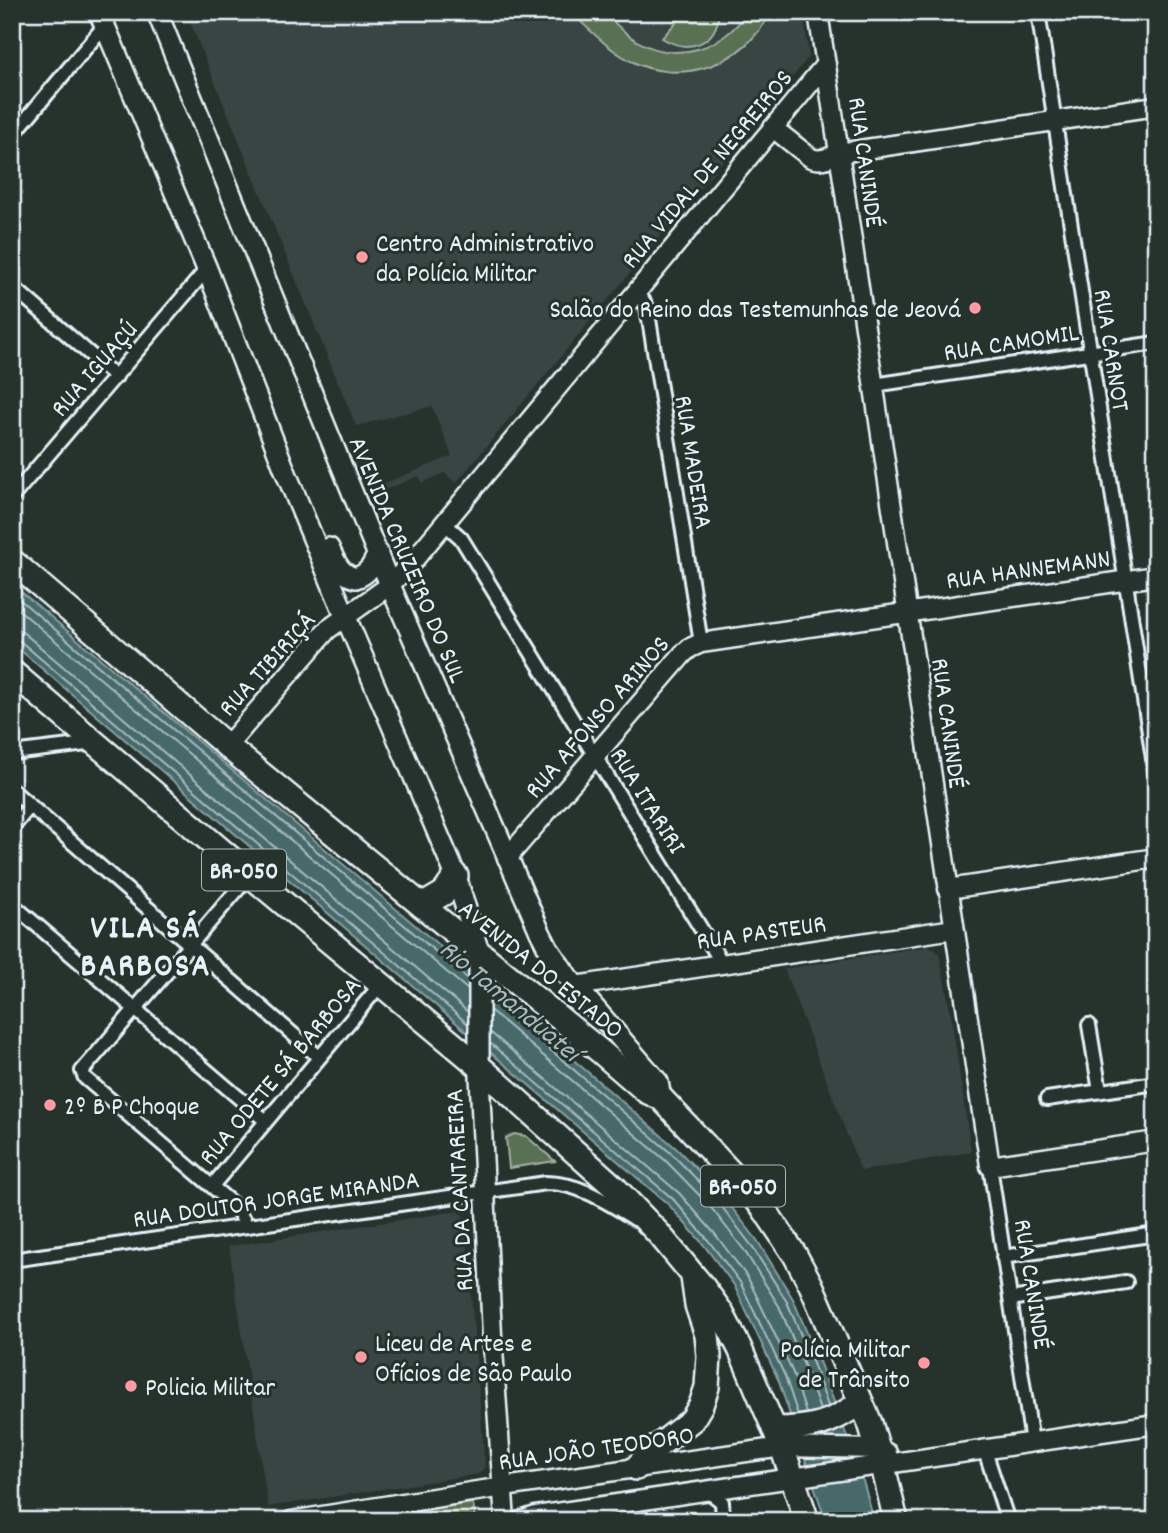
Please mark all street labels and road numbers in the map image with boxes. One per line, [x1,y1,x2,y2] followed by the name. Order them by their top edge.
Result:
[614,62,803,278] street label: RUA VIDAL DE NEGREIROS
[836,95,891,230] street label: RUA CANINDÉ
[1082,287,1138,415] street label: RUA CARNOT
[43,314,148,427] street label: RUA IGUAÇÚ
[941,315,1082,373] street label: RUA CAMOMIL
[663,393,720,532] street label: RUA MADEIRA
[337,431,475,690] street label: AVENIDA CRUZEIRO DO SUL
[944,542,1113,601] street label: RUA HANNEMANN
[211,605,326,726] street label: RUA TIBIRIÇÁ
[517,629,680,808] street label: RUA AFONSO ARINOS
[919,656,974,791] street label: RUA CANINDÉ
[599,741,693,862] street label: RUA ITARIRI
[202,850,286,890] road number: BR-050
[449,892,631,1049] street label: AVENIDA DO ESTADO
[694,907,829,962] street label: RUA PASTEUR
[191,970,372,1175] street label: RUA ODETE SÁ BARBOSA
[438,1088,485,1292] street label: RUA DA CANTAREIRA
[131,1163,422,1240] street label: RUA DOUTOR JORGE MIRANDA
[701,1166,785,1206] road number: BR-050
[1002,1217,1059,1352] street label: RUA CANINDÉ
[496,1418,697,1483] street label: RUA JOÃO TEODORO

